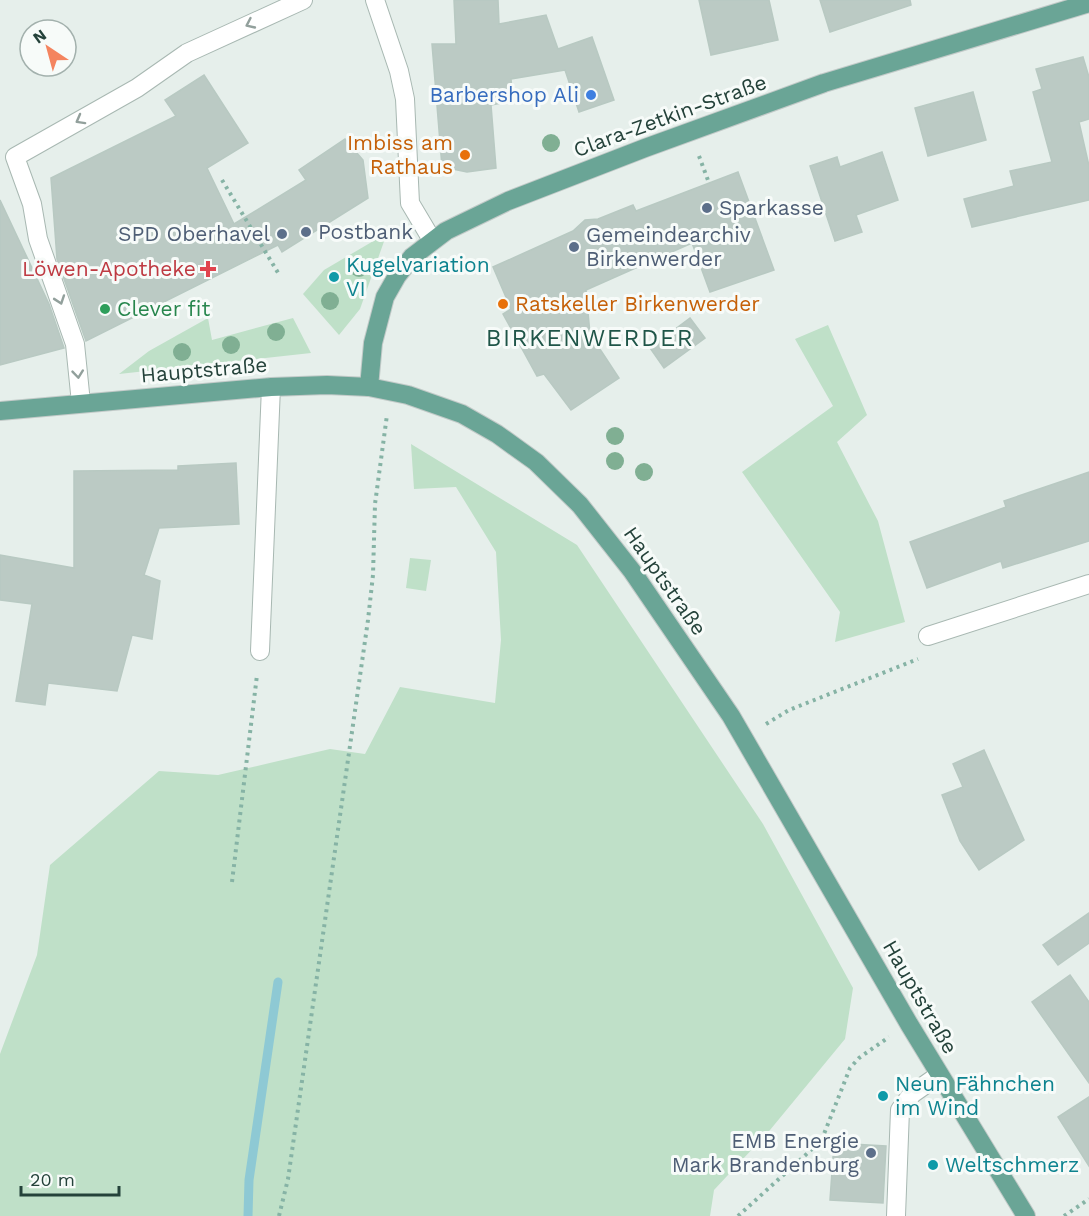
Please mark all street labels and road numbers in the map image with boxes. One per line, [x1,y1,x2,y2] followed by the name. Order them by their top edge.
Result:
[570,69,770,162] street label: Clara-Zetkin-Straße
[140,352,268,387] street label: Hauptstraße
[619,522,712,640] street label: Hauptstraße
[878,936,963,1058] street label: Hauptstraße

